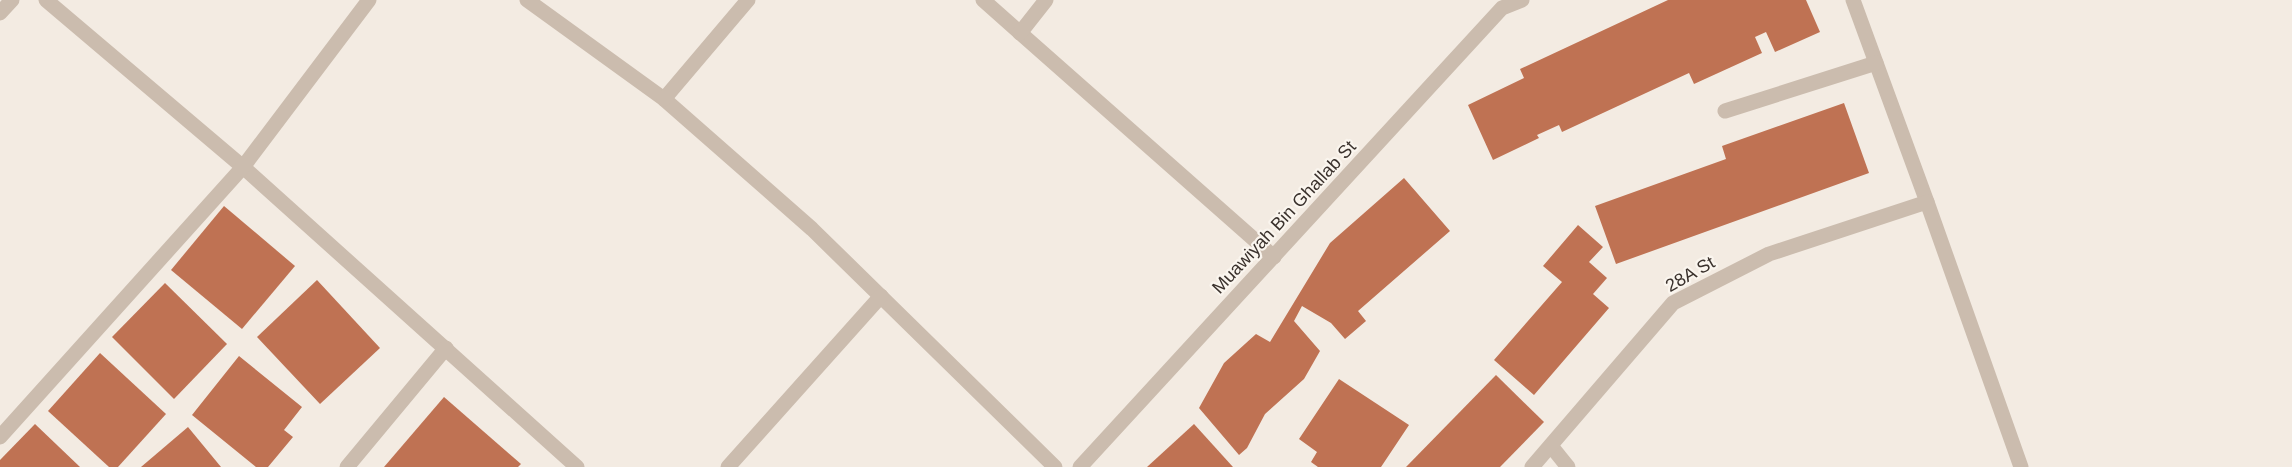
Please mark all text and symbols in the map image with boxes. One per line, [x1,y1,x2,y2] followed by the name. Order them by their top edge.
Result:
[1208,137,1360,297] street label: Muawiyah Bin Ghallab St
[1662,252,1718,296] street label: 28A St

